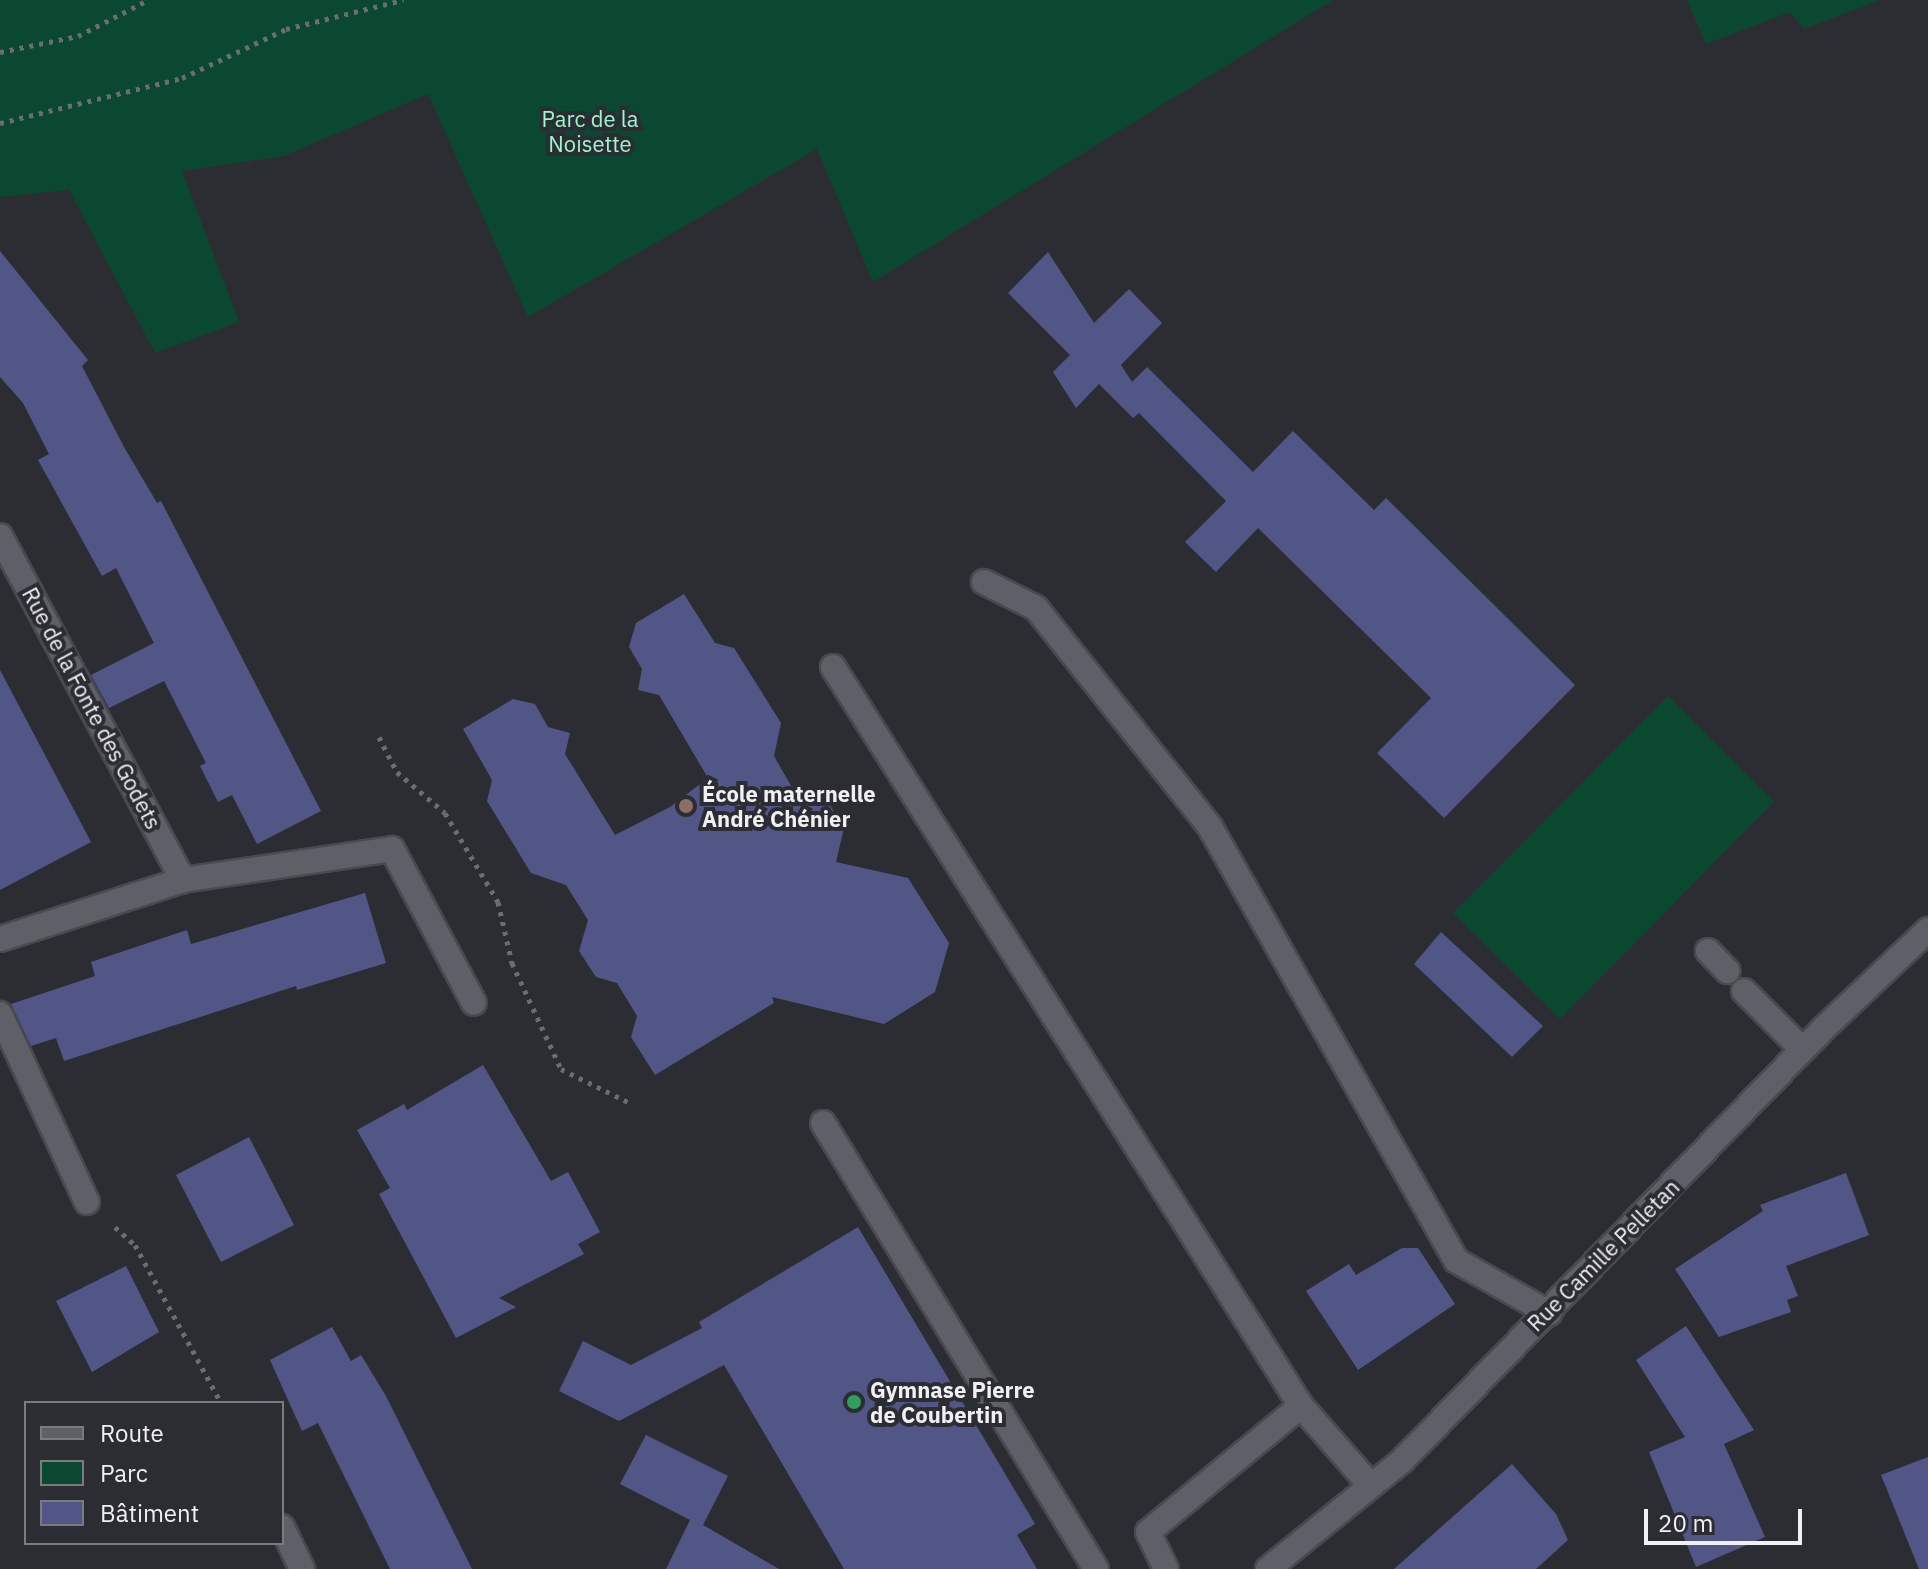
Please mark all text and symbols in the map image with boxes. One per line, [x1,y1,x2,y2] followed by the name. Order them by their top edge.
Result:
[542,105,638,156] park label: Parc de la Noisette
[17,583,167,833] street label: Rue de la Fonte des Godets
[702,780,876,832] place label: École maternelle André Chénier
[677,797,695,815] marker: École maternelle André Chénier
[1522,1174,1684,1336] street label: Rue Camille Pelletan
[870,1376,1035,1428] place label: Gymnase Pierre de Coubertin
[845,1393,863,1411] marker: Gymnase Pierre de Coubertin
[24,1401,284,1545] legend
[100,1417,164,1449] text: Route
[100,1457,148,1489] text: Parc
[1648,1493,1806,1543] scale bar
[100,1497,199,1529] text: Bâtiment
[1658,1507,1713,1539] text: 20 m

